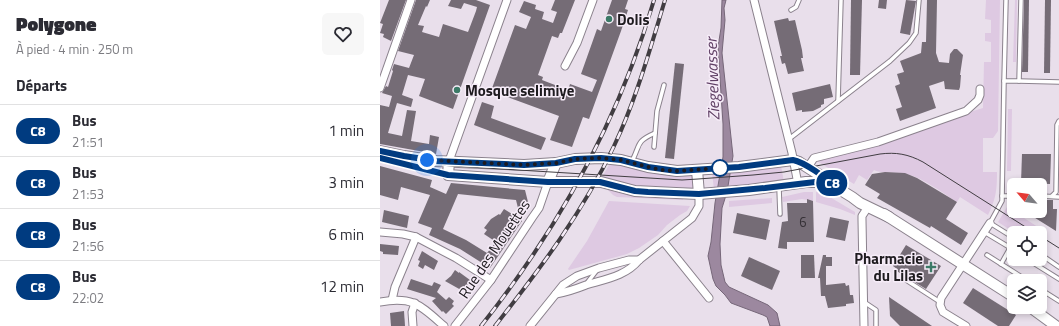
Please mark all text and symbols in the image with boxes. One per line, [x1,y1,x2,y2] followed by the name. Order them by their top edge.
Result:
[617,8,650,31] place label: Dolis
[16,9,97,38] text: Polygone
[322,13,364,55] button: heart
[604,14,614,24] marker: Dolis
[698,35,725,121] water label: Ziegelwasser
[16,39,133,59] text: À pied · 4 min · 250 m
[16,74,67,97] text: Départs
[465,79,575,102] place label: Mosque selimiye
[452,85,462,95] marker: Mosque selimiye
[72,109,97,132] text: Bus
[328,119,364,142] text: 1 min
[30,120,46,141] text: C8
[72,132,104,152] text: 21:51
[417,150,437,170] your location
[711,159,729,177] unlabelled marker
[72,161,97,184] text: Bus
[814,170,850,196] line badge: C8
[328,171,364,194] text: 3 min
[30,172,46,193] text: C8
[824,172,840,193] text: C8
[1007,178,1047,218] north arrow
[1007,178,1047,314] map controls
[72,184,104,204] text: 21:53
[452,195,536,303] street label: Rue des Mouettes
[799,212,807,232] house number: 6
[72,213,97,236] text: Bus
[328,223,364,246] text: 6 min
[30,224,46,245] text: C8
[1007,226,1047,266] button: locate
[72,236,104,256] text: 21:56
[854,247,923,287] place label: Pharmacie du Lilas
[926,262,936,272] marker: Pharmacie du Lilas
[72,265,97,288] text: Bus
[1007,274,1047,314] button: layers
[320,275,364,298] text: 12 min
[30,276,46,297] text: C8
[72,288,104,308] text: 22:02

